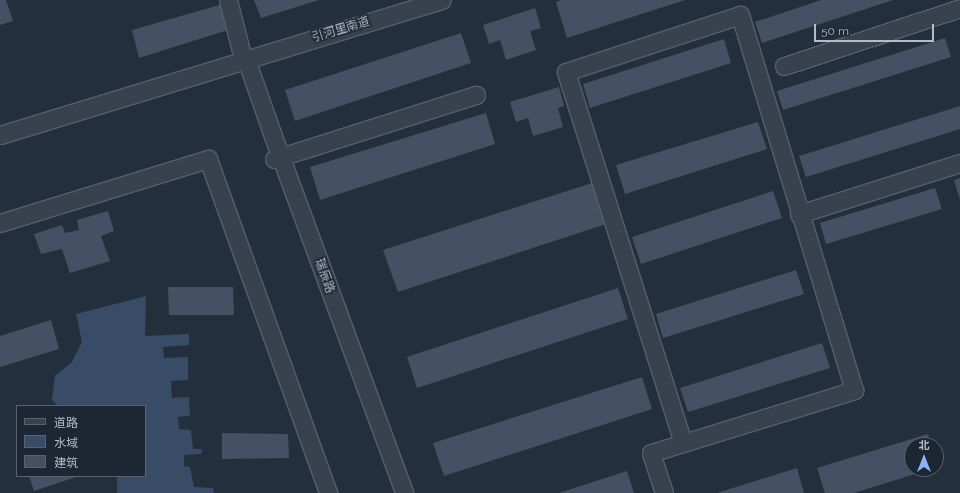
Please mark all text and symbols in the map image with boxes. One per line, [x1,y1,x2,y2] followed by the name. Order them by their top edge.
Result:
[310,14,372,46] street label: 引河里南道
[816,16,936,42] scale bar
[821,24,849,38] text: 50 m
[311,257,337,295] street label: 瑞辰路
[16,405,146,477] legend
[54,416,78,430] text: 道路
[54,436,78,450] text: 水域
[904,437,944,477] north arrow
[919,439,930,452] text: 北
[54,456,78,470] text: 建筑

